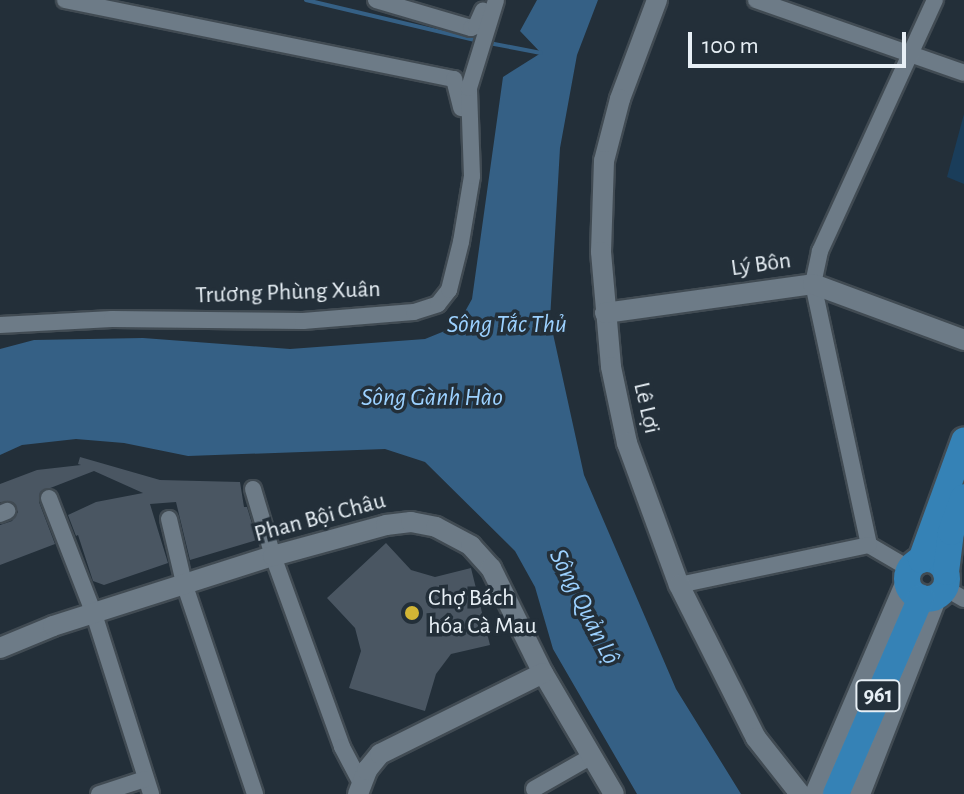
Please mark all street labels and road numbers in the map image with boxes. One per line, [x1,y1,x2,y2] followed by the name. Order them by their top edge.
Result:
[729,247,793,283] street label: Lý Bôn
[195,275,381,311] street label: Trương Phùng Xuân
[626,379,666,437] street label: Lê Lợi
[251,487,389,549] street label: Phan Bội Châu
[854,678,902,714] road number: 961

